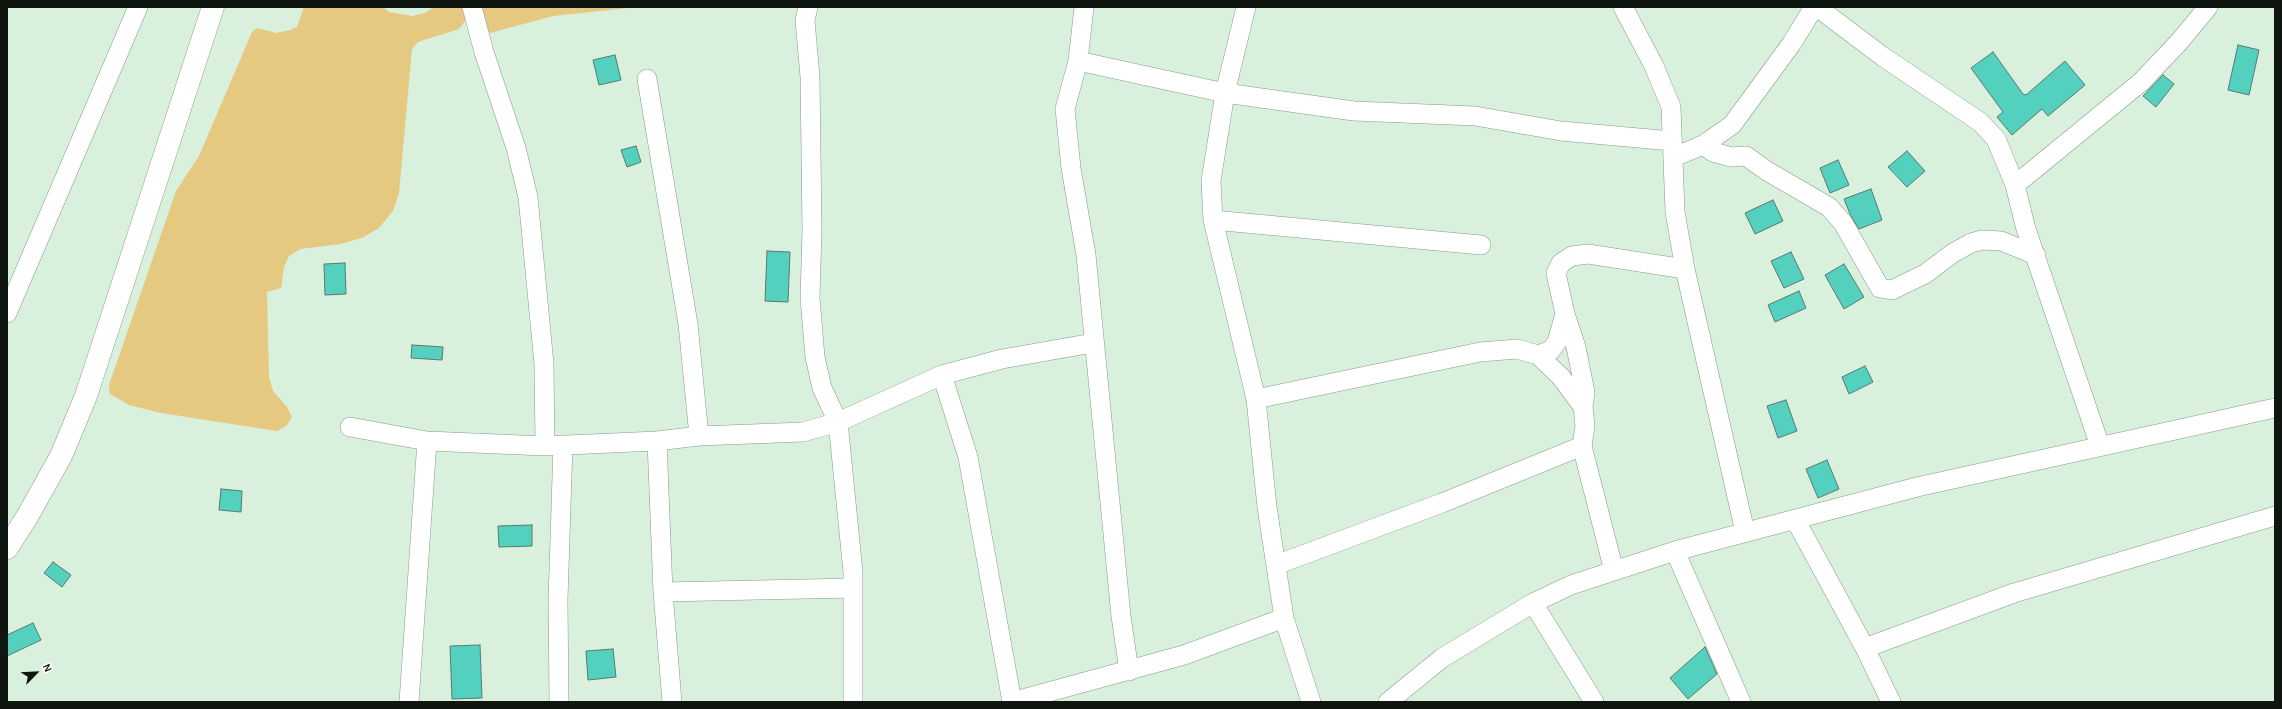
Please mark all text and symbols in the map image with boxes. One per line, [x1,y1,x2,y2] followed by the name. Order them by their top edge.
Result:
[16,653,56,693] north arrow
[40,662,55,674] text: N

